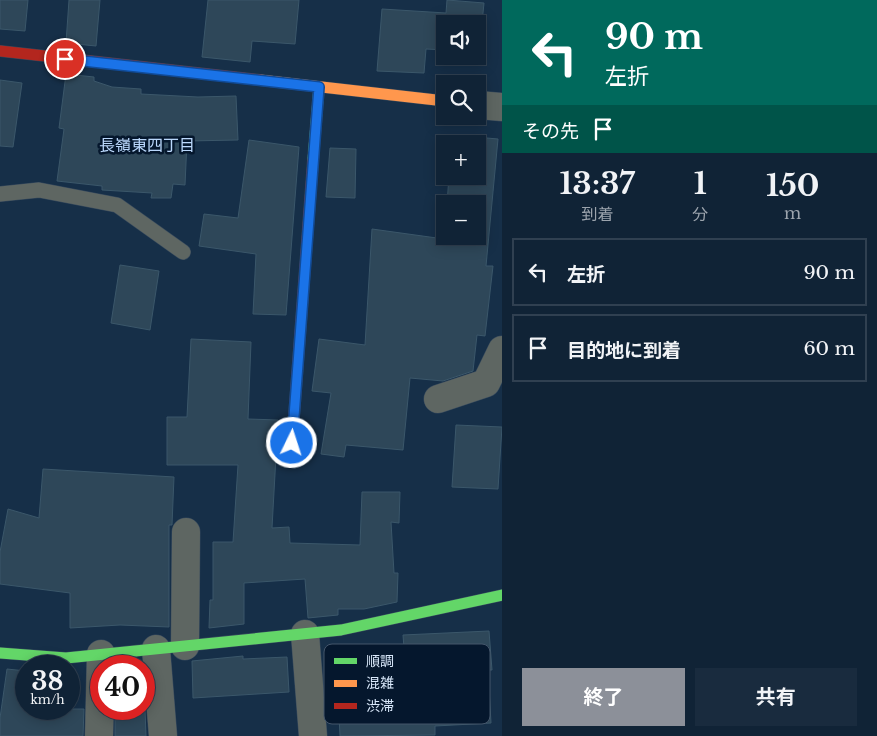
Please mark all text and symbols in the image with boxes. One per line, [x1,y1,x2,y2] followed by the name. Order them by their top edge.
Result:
[436,15,486,245] map controls
[436,15,486,65] button: sound
[605,15,703,58] text: 90 m
[522,20,587,85] icon: left
[44,38,86,80] pin
[51,45,79,73] icon: arrive
[605,63,649,90] text: 左折
[436,75,486,125] button: search
[589,115,617,143] icon: arrive
[522,120,579,143] text: その先
[99,135,195,155] district label: 長嶺東四丁目
[436,135,486,185] button: +
[560,165,635,202] text: 13:37
[694,165,707,202] text: 1
[766,167,819,204] text: 150
[436,195,486,245] button: −
[784,203,801,223] text: m
[581,204,613,224] text: 到着
[692,204,708,224] text: 分
[524,258,552,286] icon: left
[803,261,855,284] text: 90 m
[567,263,605,286] text: 左折
[524,334,552,362] icon: arrive
[803,337,855,360] text: 60 m
[567,339,681,362] text: 目的地に到着
[265,416,317,468] position arrow
[324,644,490,724] legend
[366,652,394,670] text: 順調
[90,655,155,720] speed limit sign: 40
[32,666,63,697] text: 38
[522,668,685,726] button: 終了
[695,668,857,726] button: 共有
[366,674,394,692] text: 混雑
[30,692,65,707] text: km/h
[366,697,394,715] text: 渋滞

